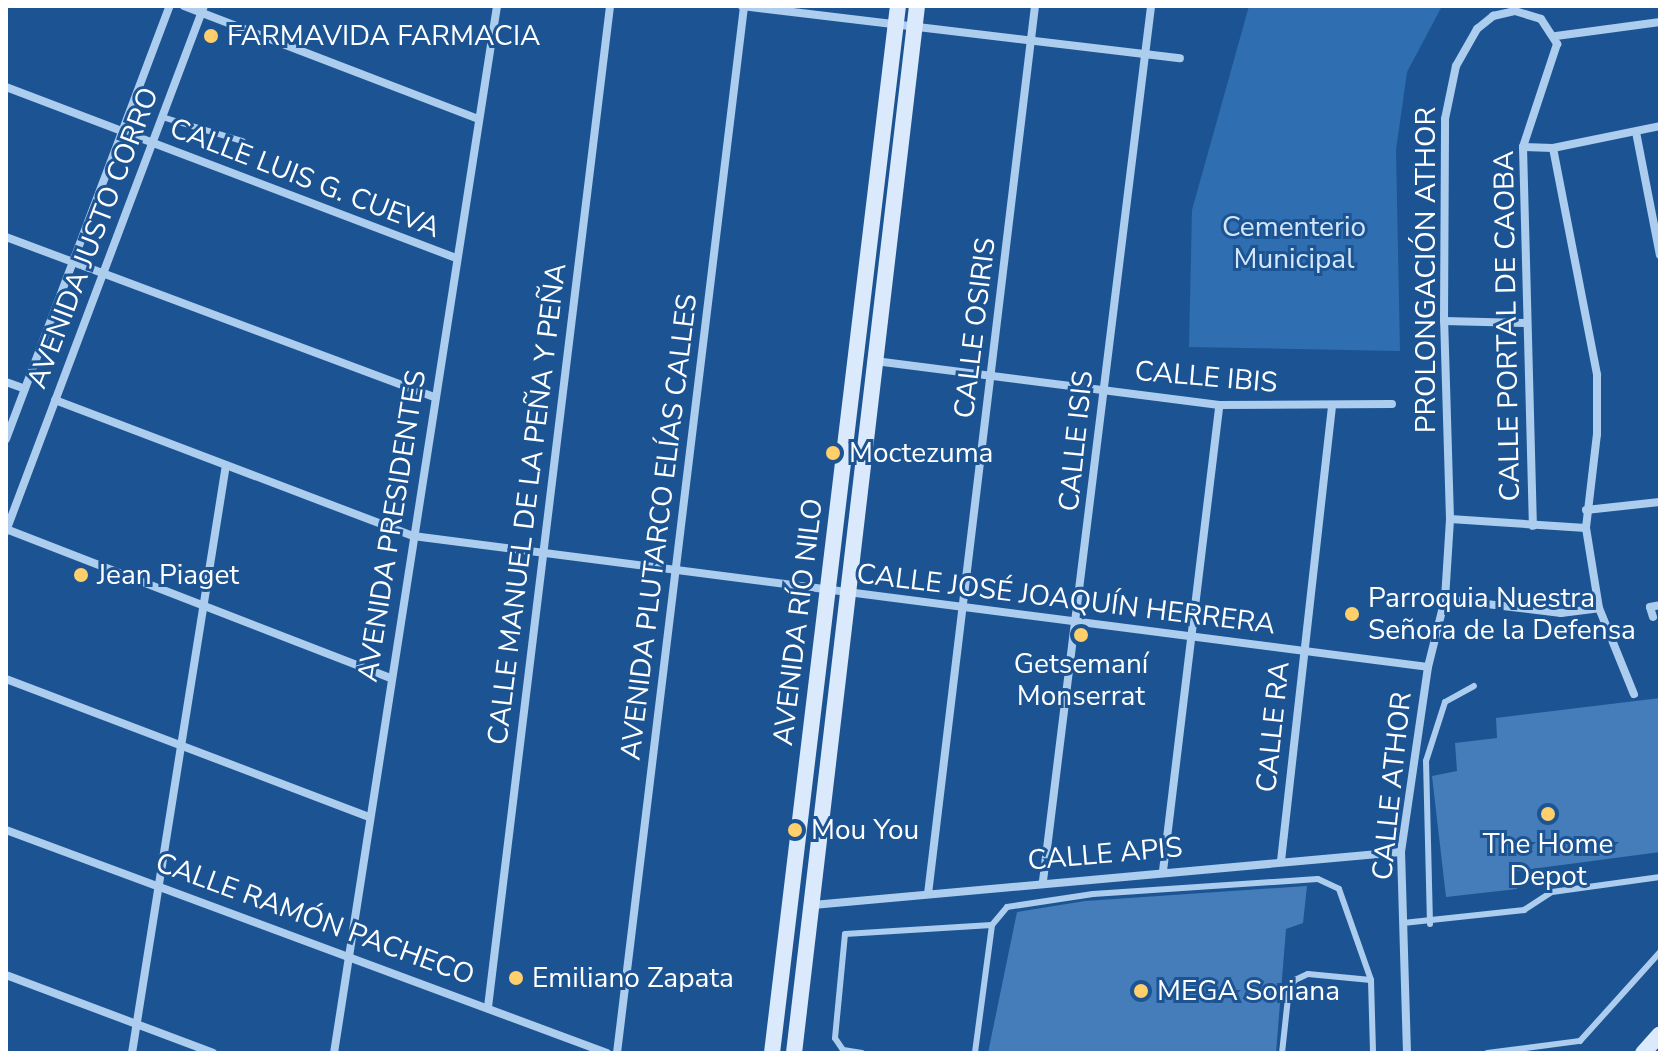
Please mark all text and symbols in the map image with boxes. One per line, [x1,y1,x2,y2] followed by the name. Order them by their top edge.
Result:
[227,19,540,53] place label: FARMAVIDA FARMACIA
[202,27,220,45] marker: FARMAVIDA FARMACIA
[20,83,166,393] street label: AVENIDA JUSTO CORRO
[1409,107,1443,433] street label: PROLONGACIÓN ATHOR
[165,111,445,245] street label: CALLE LUIS G. CUEVA
[1487,150,1527,502] street label: CALLE PORTAL DE CAOBA
[1222,210,1366,276] park label: Cementerio Municipal
[947,236,1003,420] street label: CALLE OSIRIS
[481,261,573,747] street label: CALLE MANUEL DE LA PEÑA Y PEÑA
[614,292,704,762] street label: AVENIDA PLUTARCO ELÍAS CALLES
[1133,354,1279,400] street label: CALLE IBIS
[351,368,433,684] street label: AVENIDA PRESIDENTES
[1052,369,1100,513] street label: CALLE ISIS
[849,436,993,470] place label: Moctezuma
[824,444,842,462] marker: Moctezuma
[766,497,830,747] street label: AVENIDA RÍO NILO
[855,557,1277,641] street label: CALLE JOSÉ JOAQUÍN HERRERA
[97,558,239,592] place label: Jean Piaget
[72,566,90,584] marker: Jean Piaget
[1368,581,1636,647] place label: Parroquia Nuestra Señora de la Defensa
[1343,605,1361,623] marker: Parroquia Nuestra Señora de la Defensa
[1072,626,1090,644] marker: Getsemaní Monserrat
[1014,647,1148,713] place label: Getsemaní Monserrat
[1249,660,1297,794] street label: CALLE RA
[1365,690,1419,882] street label: CALLE ATHOR
[1539,805,1557,823] marker: The Home Depot
[811,813,919,847] place label: Mou You
[786,821,804,839] marker: Mou You
[1483,827,1613,893] place label: The Home Depot
[1026,831,1184,877] street label: CALLE APIS
[151,846,479,992] street label: CALLE RAMÓN PACHECO
[532,961,734,995] place label: Emiliano Zapata
[507,969,525,987] marker: Emiliano Zapata
[1157,974,1340,1008] place label: MEGA Soriana
[1132,982,1150,1000] marker: MEGA Soriana

